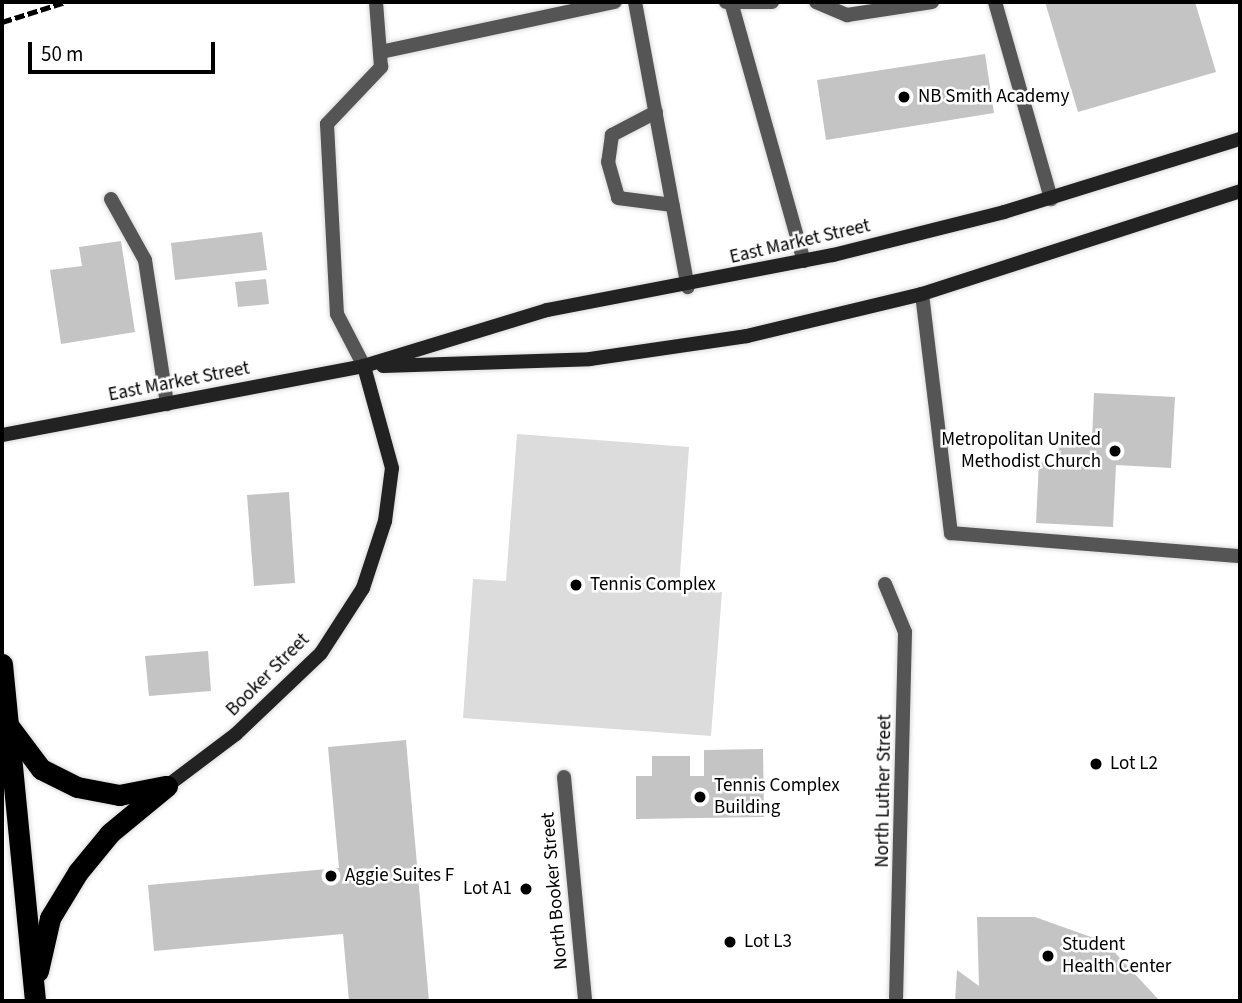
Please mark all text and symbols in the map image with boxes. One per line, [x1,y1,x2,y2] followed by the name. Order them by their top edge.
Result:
[32,28,219,72] scale bar
[41,39,83,69] text: 50 m
[918,86,1069,108] place label: NB Smith Academy
[896,89,912,105] marker: NB Smith Academy
[728,215,872,269] street label: East Market Street
[106,357,252,407] street label: East Market Street
[941,429,1101,473] place label: Metropolitan United Methodist Church
[1107,443,1123,459] marker: Metropolitan United Methodist Church
[590,574,716,596] place label: Tennis Complex
[568,577,584,593] marker: Tennis Complex
[222,629,314,721] street label: Booker Street
[871,714,897,868] street label: North Luther Street
[1110,753,1158,775] place label: Lot L2
[1088,756,1104,772] marker: Lot L2
[714,775,840,819] place label: Tennis Complex Building
[692,789,708,805] marker: Tennis Complex Building
[537,811,573,971] street label: North Booker Street
[345,865,454,887] place label: Aggie Suites F
[323,868,339,884] marker: Aggie Suites F
[463,878,512,900] place label: Lot A1
[518,881,534,897] marker: Lot A1
[744,931,792,953] place label: Lot L3
[722,934,738,950] marker: Lot L3
[1062,934,1171,978] place label: Student Health Center
[1040,948,1056,964] marker: Student Health Center

